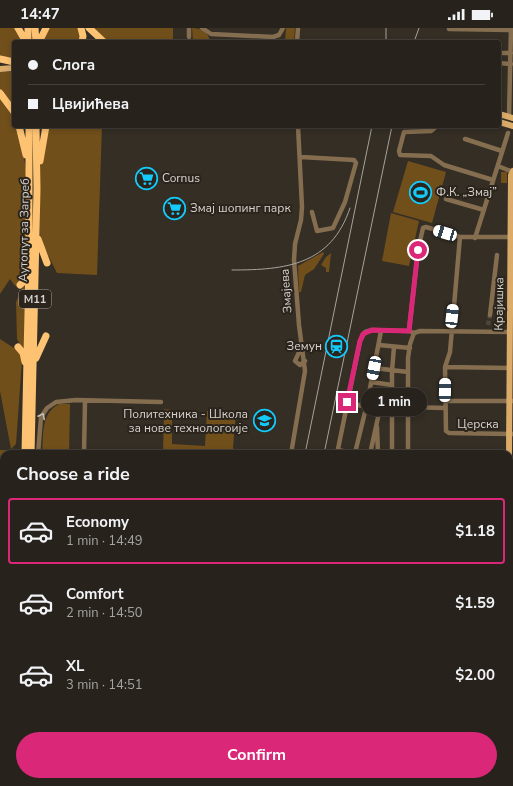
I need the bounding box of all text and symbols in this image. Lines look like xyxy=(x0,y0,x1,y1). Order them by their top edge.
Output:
text: 14:47 xyxy=(20,4,60,24)
text: Слога xyxy=(52,55,95,75)
text: Цвијићева xyxy=(52,94,129,114)
supermarket icon: Cornus xyxy=(134,165,160,191)
place label: Cornus xyxy=(162,170,200,186)
street label: Аутопут за Загреб xyxy=(15,178,33,282)
sports icon: Ф.К. „Змај” xyxy=(407,179,433,205)
place label: Ф.К. „Змај” xyxy=(436,184,497,200)
supermarket icon: Змај шопинг парк xyxy=(162,195,188,221)
place label: Змај шопинг парк xyxy=(190,200,291,216)
car xyxy=(432,224,458,242)
route start xyxy=(409,241,427,259)
street label: Змајева xyxy=(276,268,296,314)
street label: Крајишка xyxy=(491,277,507,331)
road number: M11 xyxy=(19,290,51,308)
car xyxy=(445,303,459,329)
station icon: Земун xyxy=(324,333,350,359)
place label: Земун xyxy=(287,338,322,354)
car xyxy=(366,355,382,381)
car xyxy=(439,378,451,402)
callout: 1 min xyxy=(361,388,427,416)
route end xyxy=(338,393,356,411)
text: 1 min xyxy=(377,393,411,411)
place label: Политехника - Школа за нове технологоије xyxy=(123,406,248,436)
school or university icon: Политехника - Школа за нове технологоије xyxy=(251,408,277,434)
one-way arrow xyxy=(38,413,45,420)
street label: Церска xyxy=(457,416,499,432)
text: Choose a ride xyxy=(16,462,130,486)
text: Economy xyxy=(66,512,129,532)
icon: car xyxy=(18,513,54,549)
text: $1.18 xyxy=(455,521,495,541)
text: 1 min · 14:49 xyxy=(66,532,142,550)
text: Comfort xyxy=(66,584,123,604)
icon: car xyxy=(18,585,54,621)
text: $1.59 xyxy=(455,593,495,613)
text: 2 min · 14:50 xyxy=(66,604,142,622)
text: XL xyxy=(66,656,85,676)
icon: car xyxy=(18,657,54,693)
text: $2.00 xyxy=(455,665,495,685)
text: 3 min · 14:51 xyxy=(66,676,142,694)
button: Confirm xyxy=(16,732,497,778)

